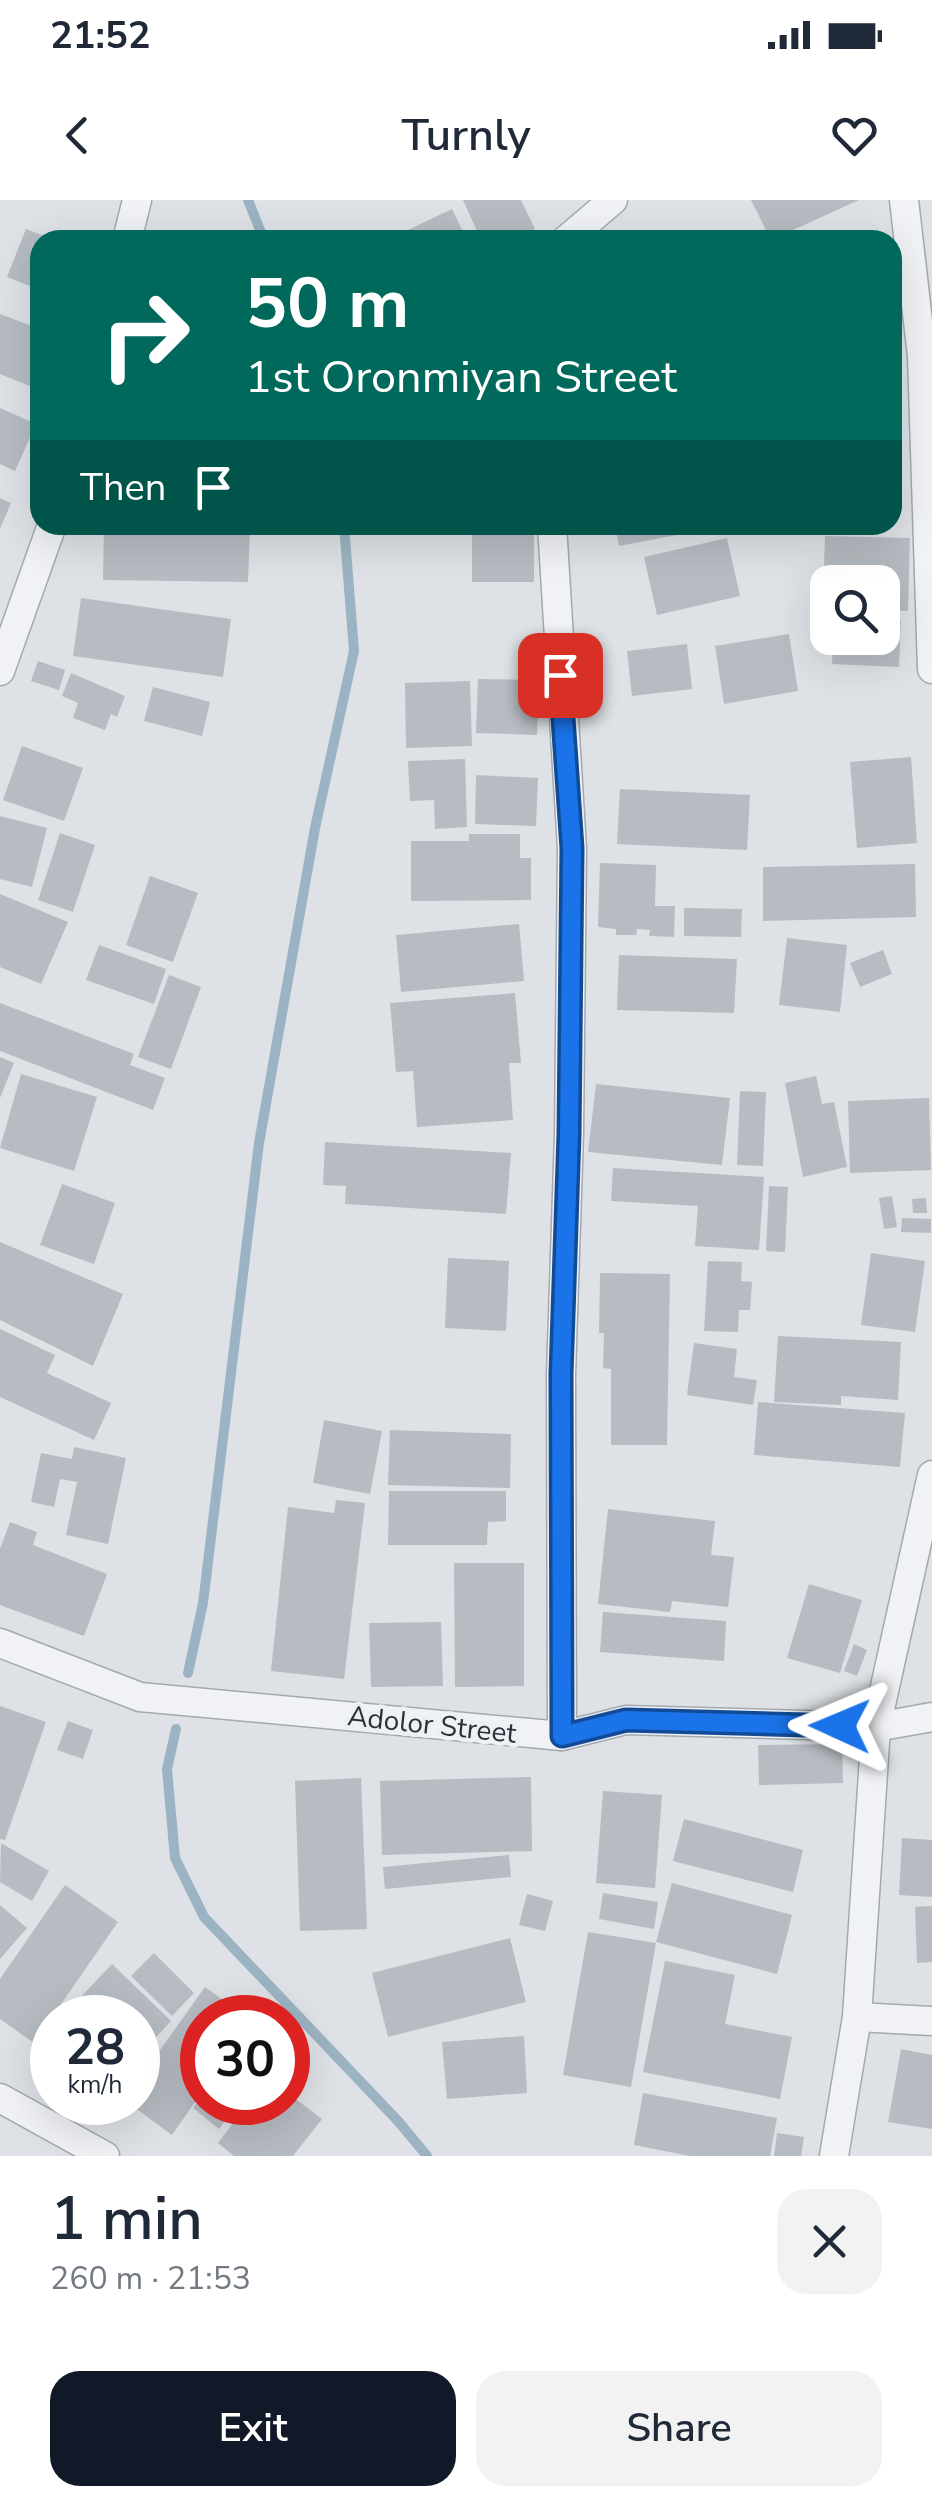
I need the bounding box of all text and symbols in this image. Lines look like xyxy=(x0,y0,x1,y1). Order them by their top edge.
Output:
text: 21:52 xyxy=(50,10,151,61)
text: Turnly xyxy=(401,105,531,166)
icon: back xyxy=(50,108,105,163)
icon: heart xyxy=(827,108,882,163)
text: 50 m xyxy=(245,256,409,352)
icon: right xyxy=(80,270,210,400)
text: 1st Oronmiyan Street xyxy=(245,347,677,408)
icon: arrive xyxy=(186,460,241,515)
text: Then xyxy=(80,462,166,513)
map controls xyxy=(810,565,900,655)
button: search xyxy=(810,565,900,655)
pin xyxy=(518,633,603,718)
icon: arrive xyxy=(533,648,588,703)
position arrow xyxy=(788,1674,892,1778)
street label: Adolor Street xyxy=(346,1697,518,1753)
speed limit sign: 30 xyxy=(180,1995,310,2125)
text: 28 xyxy=(65,2013,125,2082)
text: km/h xyxy=(67,2068,123,2102)
text: 1 min xyxy=(50,2178,203,2260)
button: close xyxy=(777,2189,882,2294)
text: 260 m · 21:53 xyxy=(50,2257,251,2300)
button: Exit xyxy=(50,2371,456,2486)
button: Share xyxy=(476,2371,882,2486)

